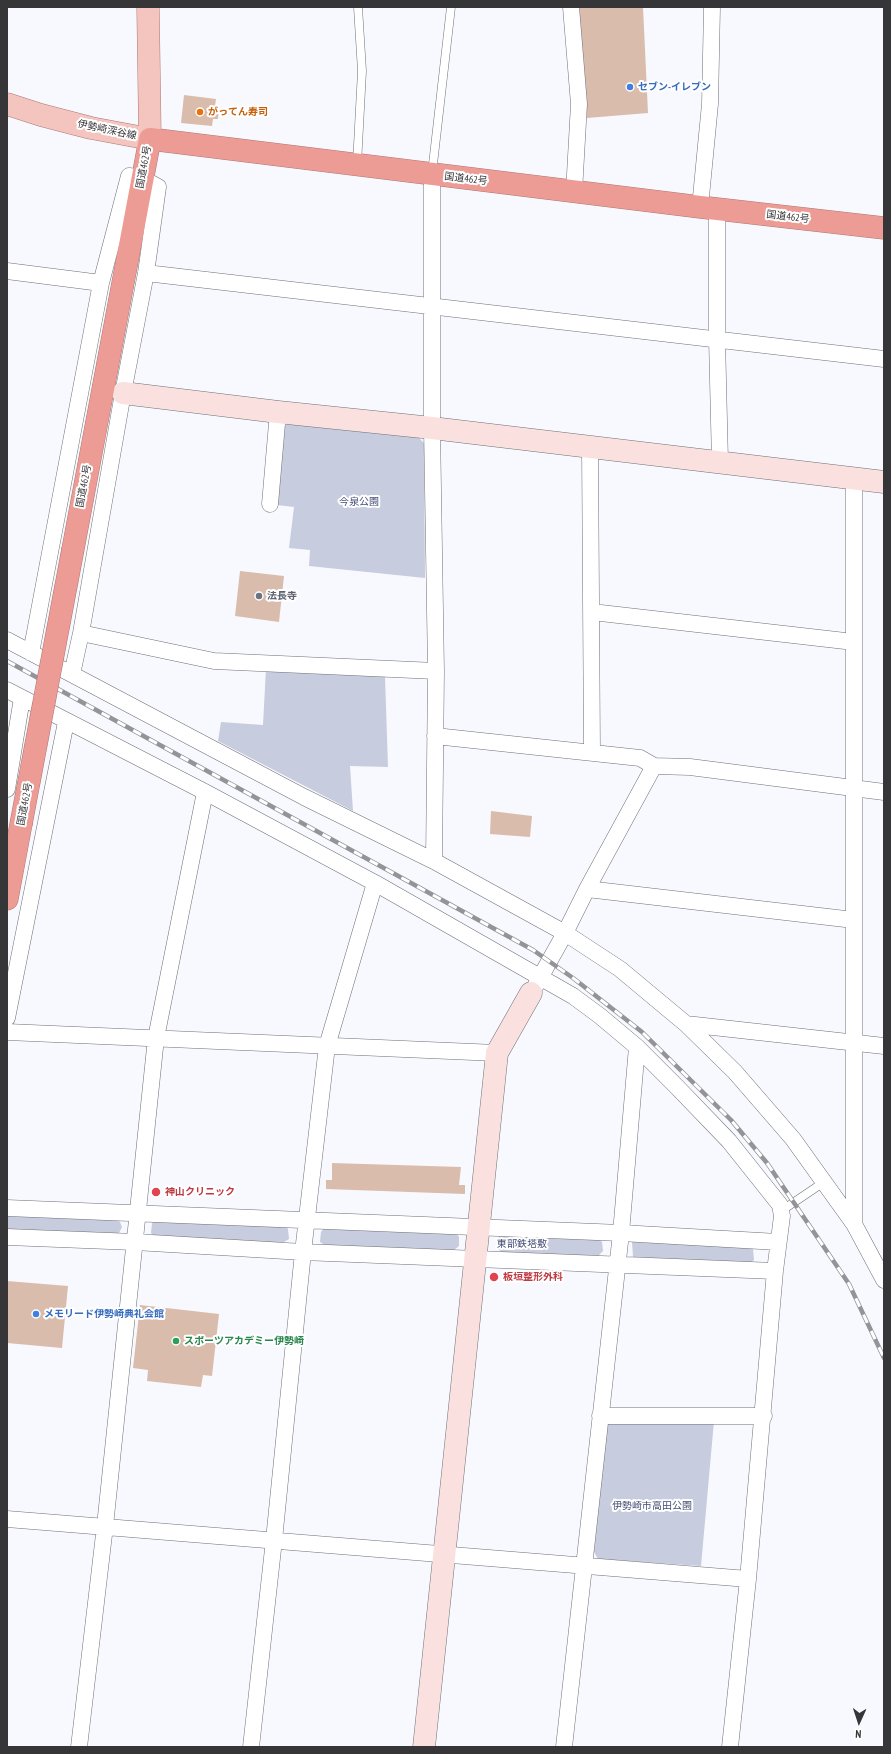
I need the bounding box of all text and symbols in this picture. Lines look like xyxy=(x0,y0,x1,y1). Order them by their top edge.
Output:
place label: セブン-イレブン xyxy=(638,81,711,93)
marker: セブン-イレブン xyxy=(625,82,635,92)
place label: がってん寿司 xyxy=(208,106,268,118)
marker: がってん寿司 xyxy=(195,107,205,117)
street label: 伊勢崎深谷線 xyxy=(76,118,138,142)
street label: 国道462号 xyxy=(134,145,154,189)
street label: 国道462号 xyxy=(444,170,488,188)
street label: 国道462号 xyxy=(766,208,810,226)
street label: 国道462号 xyxy=(74,464,94,508)
park label: 今泉公園 xyxy=(339,496,379,508)
place label: 法長寺 xyxy=(267,590,297,602)
marker: 法長寺 xyxy=(254,591,264,601)
street label: 国道462号 xyxy=(15,782,35,826)
marker: 神山クリニック xyxy=(150,1186,162,1198)
place label: 神山クリニック xyxy=(165,1186,235,1198)
park label: 東部鉄塔敷 xyxy=(497,1238,547,1250)
marker: 板垣整形外科 xyxy=(488,1271,500,1283)
place label: 板垣整形外科 xyxy=(503,1271,563,1283)
place label: メモリード伊勢崎典礼会館 xyxy=(44,1308,164,1320)
marker: メモリード伊勢崎典礼会館 xyxy=(31,1309,41,1319)
place label: スポーツアカデミー伊勢崎 xyxy=(184,1335,304,1347)
marker: スポーツアカデミー伊勢崎 xyxy=(171,1336,181,1346)
park label: 伊勢崎市高田公園 xyxy=(612,1500,692,1512)
north arrow xyxy=(839,1702,879,1742)
text: N xyxy=(855,1727,862,1741)

